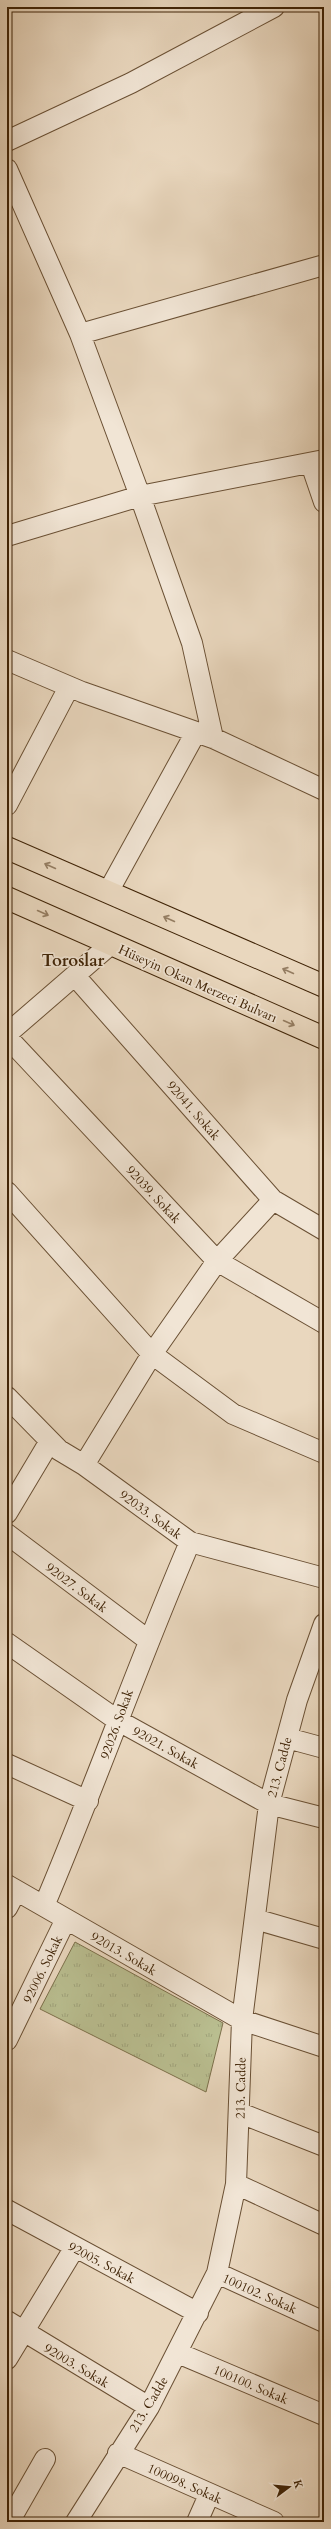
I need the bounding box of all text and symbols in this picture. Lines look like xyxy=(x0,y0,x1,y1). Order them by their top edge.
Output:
one-way arrow xyxy=(44,862,56,870)
one-way arrow xyxy=(36,910,48,918)
one-way arrow xyxy=(164,914,176,922)
street label: Hüseyin Okan Merzeci Bulvarı xyxy=(115,941,280,1027)
district label: Toroslar xyxy=(42,949,105,972)
one-way arrow xyxy=(283,967,295,974)
one-way arrow xyxy=(283,1020,295,1027)
street label: 92041. Sokak xyxy=(162,1077,224,1144)
street label: 92039. Sokak xyxy=(122,1162,185,1228)
street label: 92033. Sokak xyxy=(116,1486,185,1544)
street label: 92027. Sokak xyxy=(42,1559,111,1617)
street label: 92026. Sokak xyxy=(96,1687,138,1762)
street label: 92021. Sokak xyxy=(129,1722,202,1773)
street label: 213. Cadde xyxy=(263,1735,297,1800)
street label: 92013. Sokak xyxy=(87,1928,160,1980)
street label: 92006. Sokak xyxy=(19,1933,67,2006)
street label: 213. Cadde xyxy=(231,2057,251,2119)
street label: 92005. Sokak xyxy=(65,2238,138,2288)
street label: 100102. Sokak xyxy=(219,2269,300,2318)
street label: 92003. Sokak xyxy=(40,2339,113,2392)
street label: 100100. Sokak xyxy=(210,2361,291,2409)
street label: 213. Cadde xyxy=(125,2373,173,2436)
street label: 100098. Sokak xyxy=(144,2459,225,2508)
north arrow xyxy=(269,2467,309,2507)
text: K xyxy=(290,2478,307,2491)

